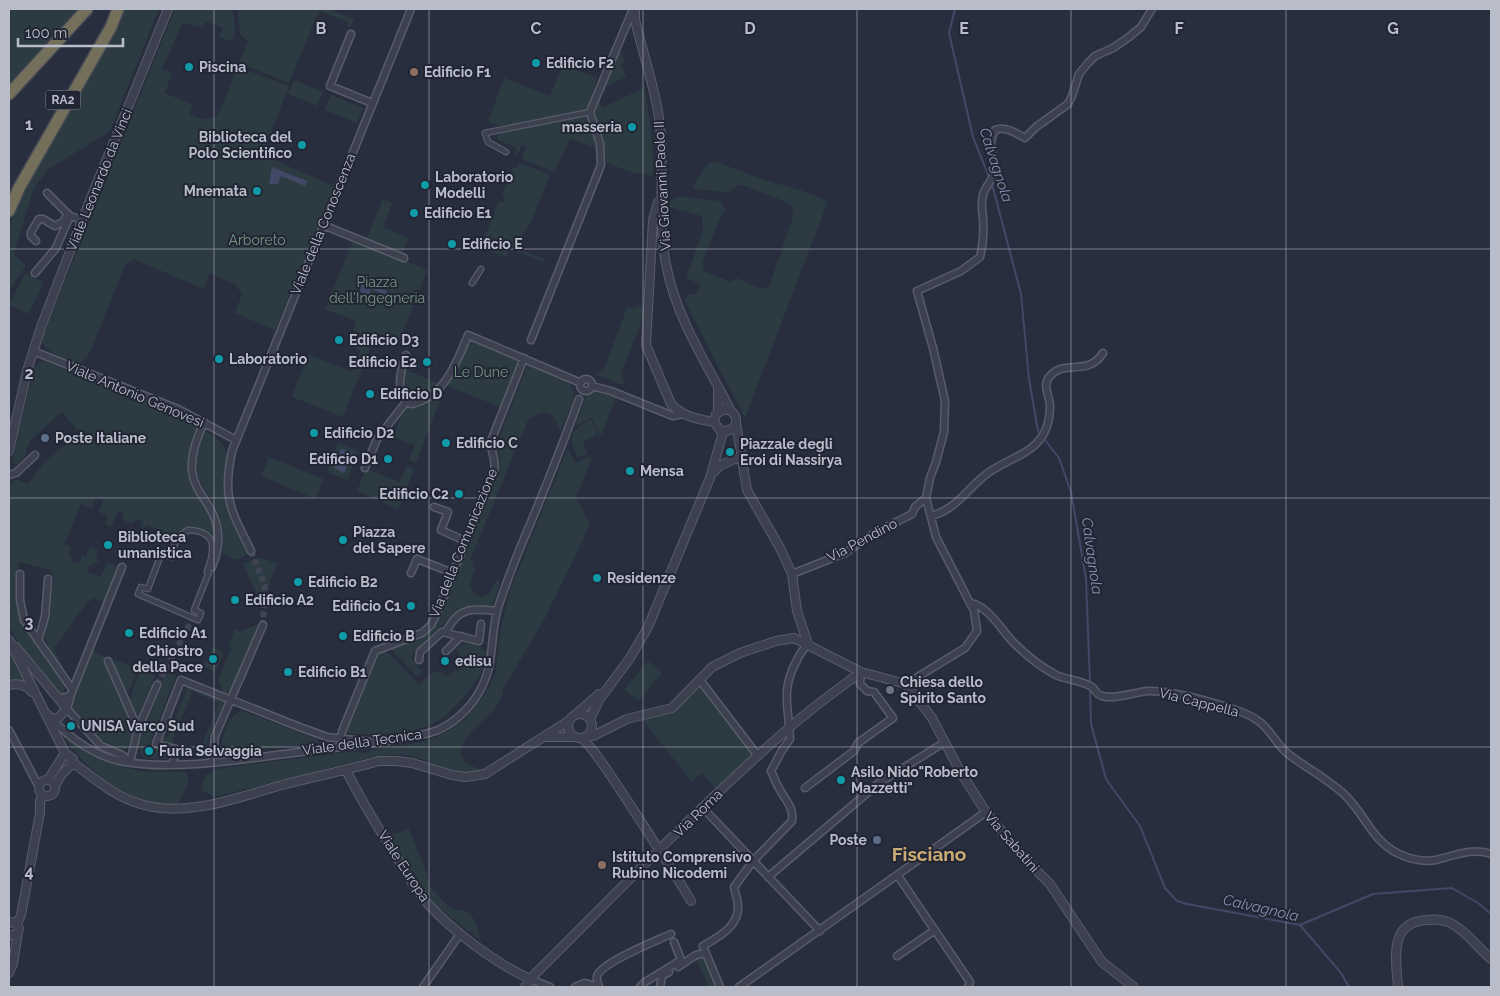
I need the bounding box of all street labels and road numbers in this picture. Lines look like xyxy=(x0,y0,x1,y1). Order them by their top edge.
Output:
road number: RA2 xyxy=(46,90,80,110)
street label: Viale Leonardo da Vinci xyxy=(63,106,135,254)
street label: Via Giovanni Paolo II xyxy=(651,121,673,251)
street label: Viale della Conoscenza xyxy=(287,151,359,297)
street label: Viale Antonio Genovesi xyxy=(63,358,207,430)
street label: Via della Comunicazione xyxy=(426,466,500,620)
street label: Via Pendino xyxy=(824,515,900,565)
street label: Via Cappella xyxy=(1157,684,1241,720)
street label: Viale della Tecnica xyxy=(301,726,423,758)
street label: Via Roma xyxy=(670,786,726,840)
street label: Via Sabatini xyxy=(981,808,1043,876)
street label: Viale Europa xyxy=(375,827,433,905)

